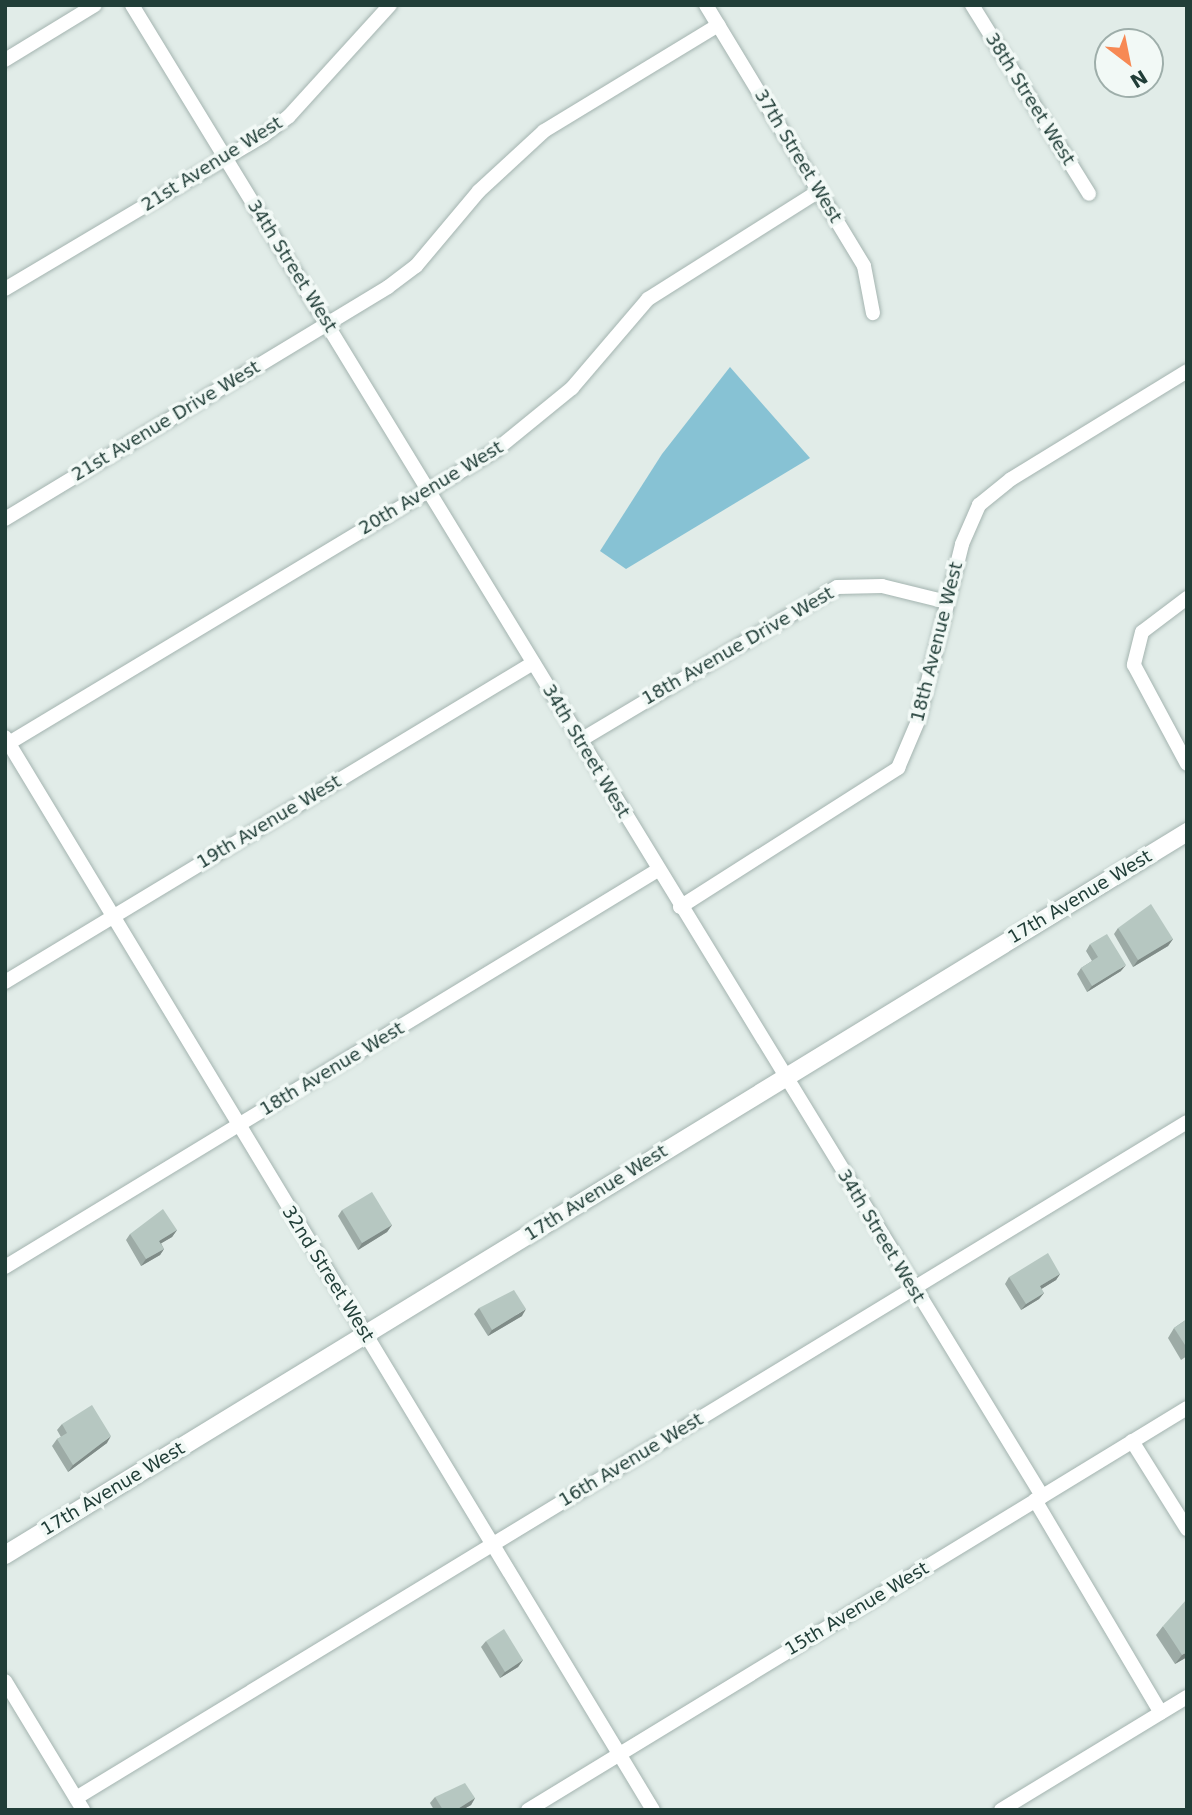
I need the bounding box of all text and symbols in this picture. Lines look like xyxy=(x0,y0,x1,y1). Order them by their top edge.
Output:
north arrow xyxy=(1094,28,1164,98)
street label: 38th Street West xyxy=(981,29,1079,169)
text: N xyxy=(1126,66,1152,93)
street label: 37th Street West xyxy=(750,85,846,227)
street label: 21st Avenue West xyxy=(138,112,286,216)
street label: 34th Street West xyxy=(243,196,341,336)
street label: 21st Avenue Drive West xyxy=(68,356,264,486)
street label: 20th Avenue West xyxy=(355,437,507,539)
street label: 18th Avenue West xyxy=(907,560,967,724)
street label: 18th Avenue Drive West xyxy=(638,582,838,710)
street label: 34th Street West xyxy=(538,680,634,822)
street label: 19th Avenue West xyxy=(193,771,345,873)
street label: 17th Avenue West xyxy=(1004,846,1156,948)
street label: 18th Avenue West xyxy=(256,1018,408,1120)
street label: 17th Avenue West xyxy=(521,1140,671,1246)
street label: 34th Street West xyxy=(833,1165,929,1307)
street label: 32nd Street West xyxy=(277,1202,379,1346)
street label: 16th Avenue West xyxy=(555,1409,707,1511)
street label: 17th Avenue West xyxy=(37,1438,189,1540)
street label: 15th Avenue West xyxy=(781,1558,933,1660)

